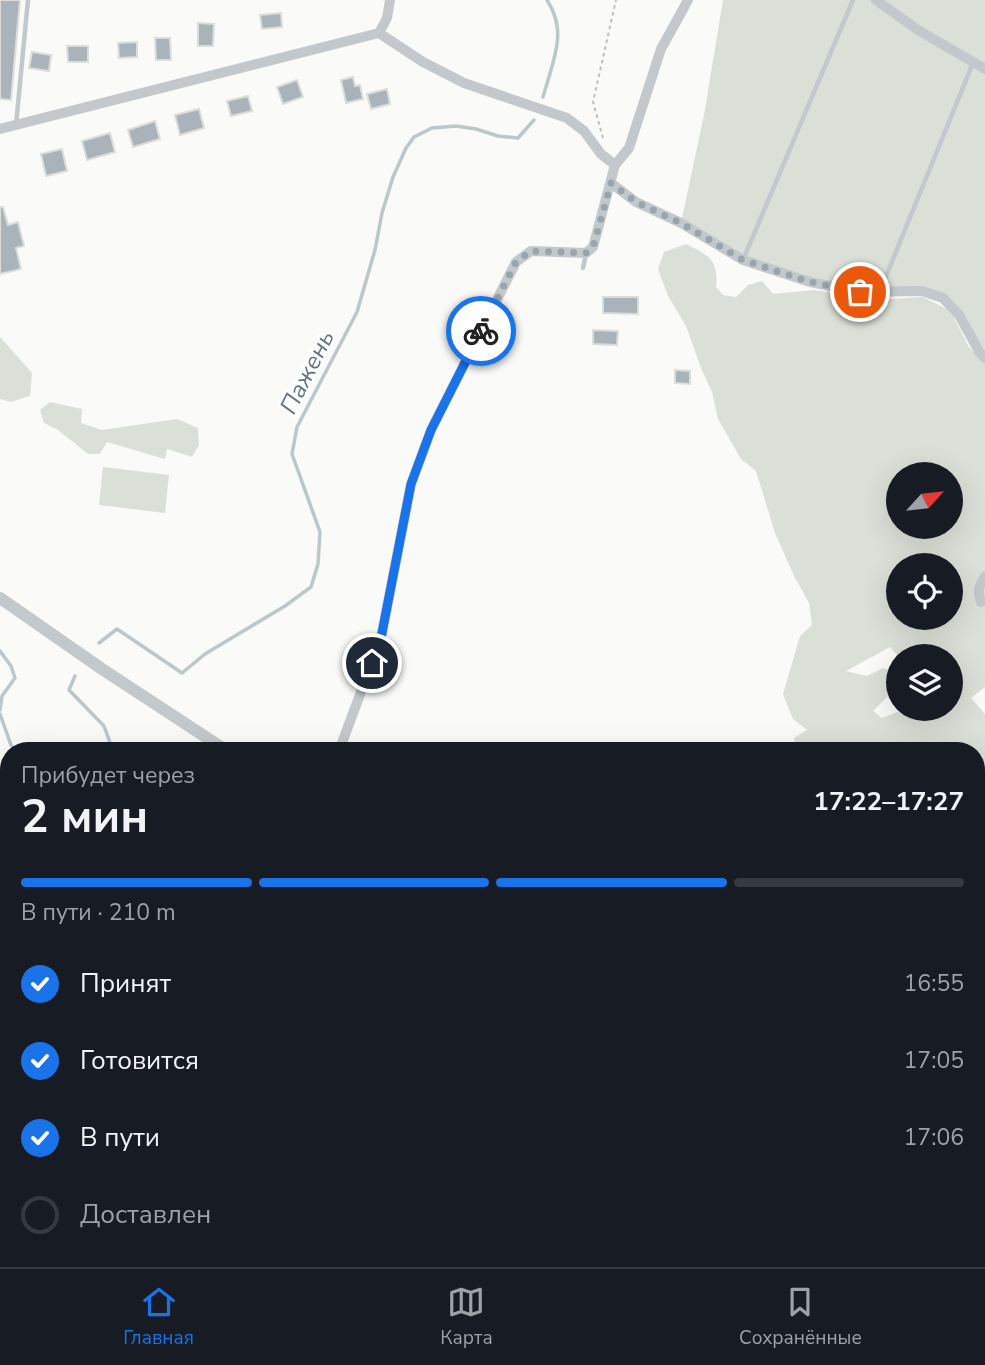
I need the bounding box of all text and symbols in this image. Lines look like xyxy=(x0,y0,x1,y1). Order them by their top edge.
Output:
pin xyxy=(830,262,890,322)
icon: bag xyxy=(841,273,879,311)
courier xyxy=(446,296,516,366)
icon: bike xyxy=(462,312,500,350)
water label: Пажень xyxy=(272,325,342,419)
north arrow xyxy=(886,462,962,539)
map controls xyxy=(886,462,963,721)
button: locate xyxy=(886,553,963,630)
pin xyxy=(342,633,402,693)
icon: home xyxy=(353,644,391,682)
button: layers xyxy=(886,644,963,721)
text: Прибудет через xyxy=(21,760,195,791)
text: 17:22–17:27 xyxy=(813,784,964,819)
text: 2 мин xyxy=(21,785,148,848)
text: В пути · 210 m xyxy=(21,897,176,928)
icon: check xyxy=(21,965,59,1003)
text: Принят xyxy=(80,966,171,1001)
text: 16:55 xyxy=(904,968,964,999)
icon: check xyxy=(21,1042,59,1080)
text: Готовится xyxy=(80,1043,199,1078)
text: 17:05 xyxy=(904,1045,964,1076)
icon: check xyxy=(21,1119,59,1157)
text: В пути xyxy=(80,1120,160,1155)
text: 17:06 xyxy=(904,1122,964,1153)
text: Доставлен xyxy=(80,1197,211,1232)
tab: Главная xyxy=(123,1283,194,1351)
tab: Карта xyxy=(440,1283,493,1351)
tab: Сохранённые xyxy=(739,1283,862,1351)

